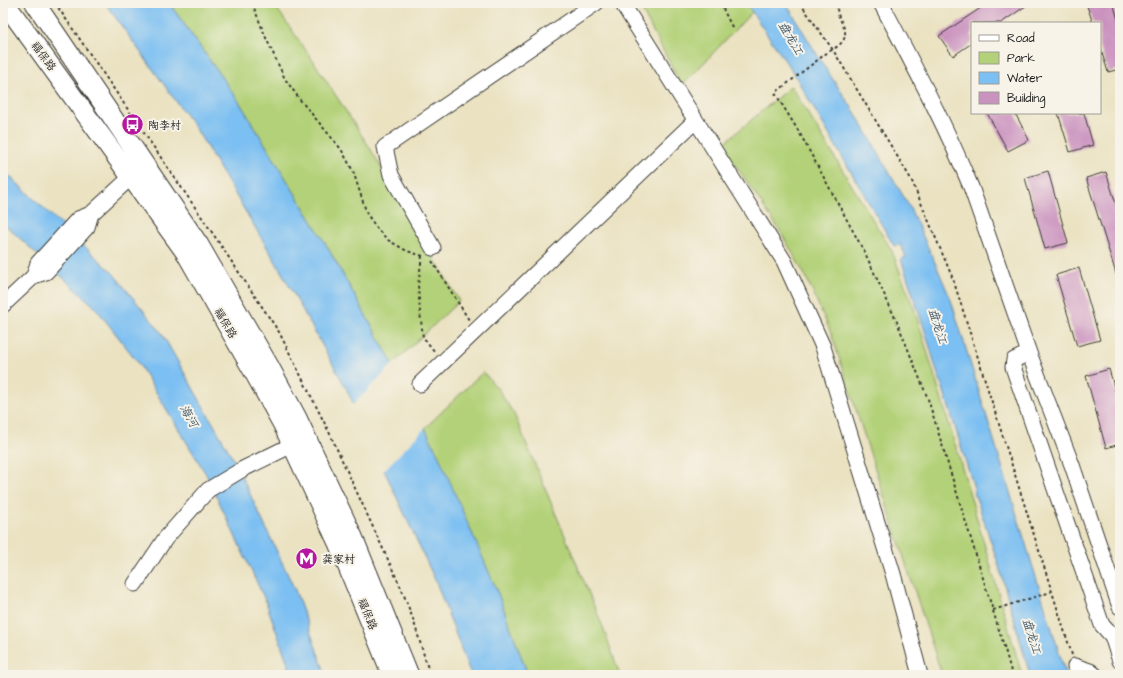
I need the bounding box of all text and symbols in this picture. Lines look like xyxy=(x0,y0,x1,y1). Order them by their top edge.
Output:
water label: 盘龙江 xyxy=(774,18,807,59)
legend xyxy=(971,22,1101,114)
text: Road xyxy=(1007,30,1035,47)
street label: 福保路 xyxy=(28,39,59,74)
text: Park xyxy=(1007,50,1035,67)
text: Water xyxy=(1007,70,1043,87)
text: Building xyxy=(1007,90,1045,108)
bus stop icon: 陶李村 xyxy=(120,112,146,138)
place label: 陶李村 xyxy=(148,118,181,133)
street label: 福保路 xyxy=(211,305,240,341)
water label: 盘龙江 xyxy=(924,306,951,347)
water label: 海河 xyxy=(175,402,203,433)
metro station icon: 龚家村 xyxy=(294,546,320,572)
place label: 龚家村 xyxy=(322,552,355,567)
street label: 福保路 xyxy=(354,596,381,632)
water label: 盘龙江 xyxy=(1018,616,1045,657)

